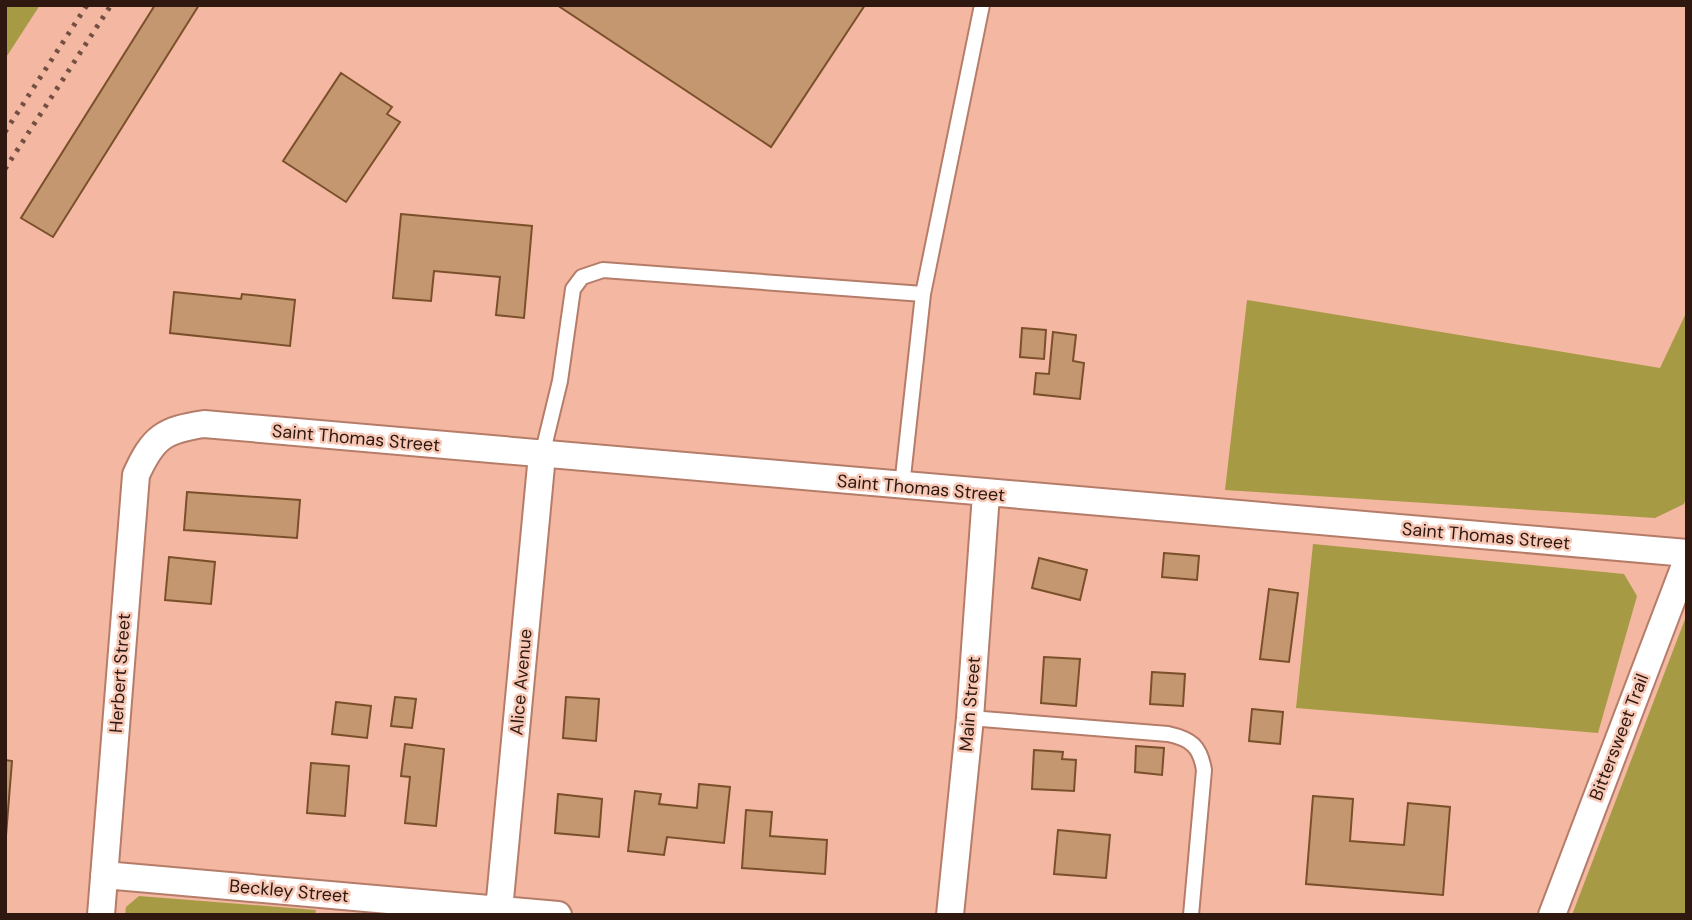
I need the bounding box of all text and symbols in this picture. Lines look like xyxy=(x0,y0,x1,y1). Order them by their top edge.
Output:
street label: Saint Thomas Street xyxy=(271,419,441,457)
street label: Saint Thomas Street xyxy=(836,469,1006,507)
street label: Saint Thomas Street xyxy=(1401,517,1571,555)
street label: Herbert Street xyxy=(104,612,136,734)
street label: Alice Avenue xyxy=(504,628,538,736)
street label: Main Street xyxy=(954,655,986,753)
street label: Bittersweet Trail xyxy=(1584,670,1654,804)
street label: Beckley Street xyxy=(228,874,350,908)

